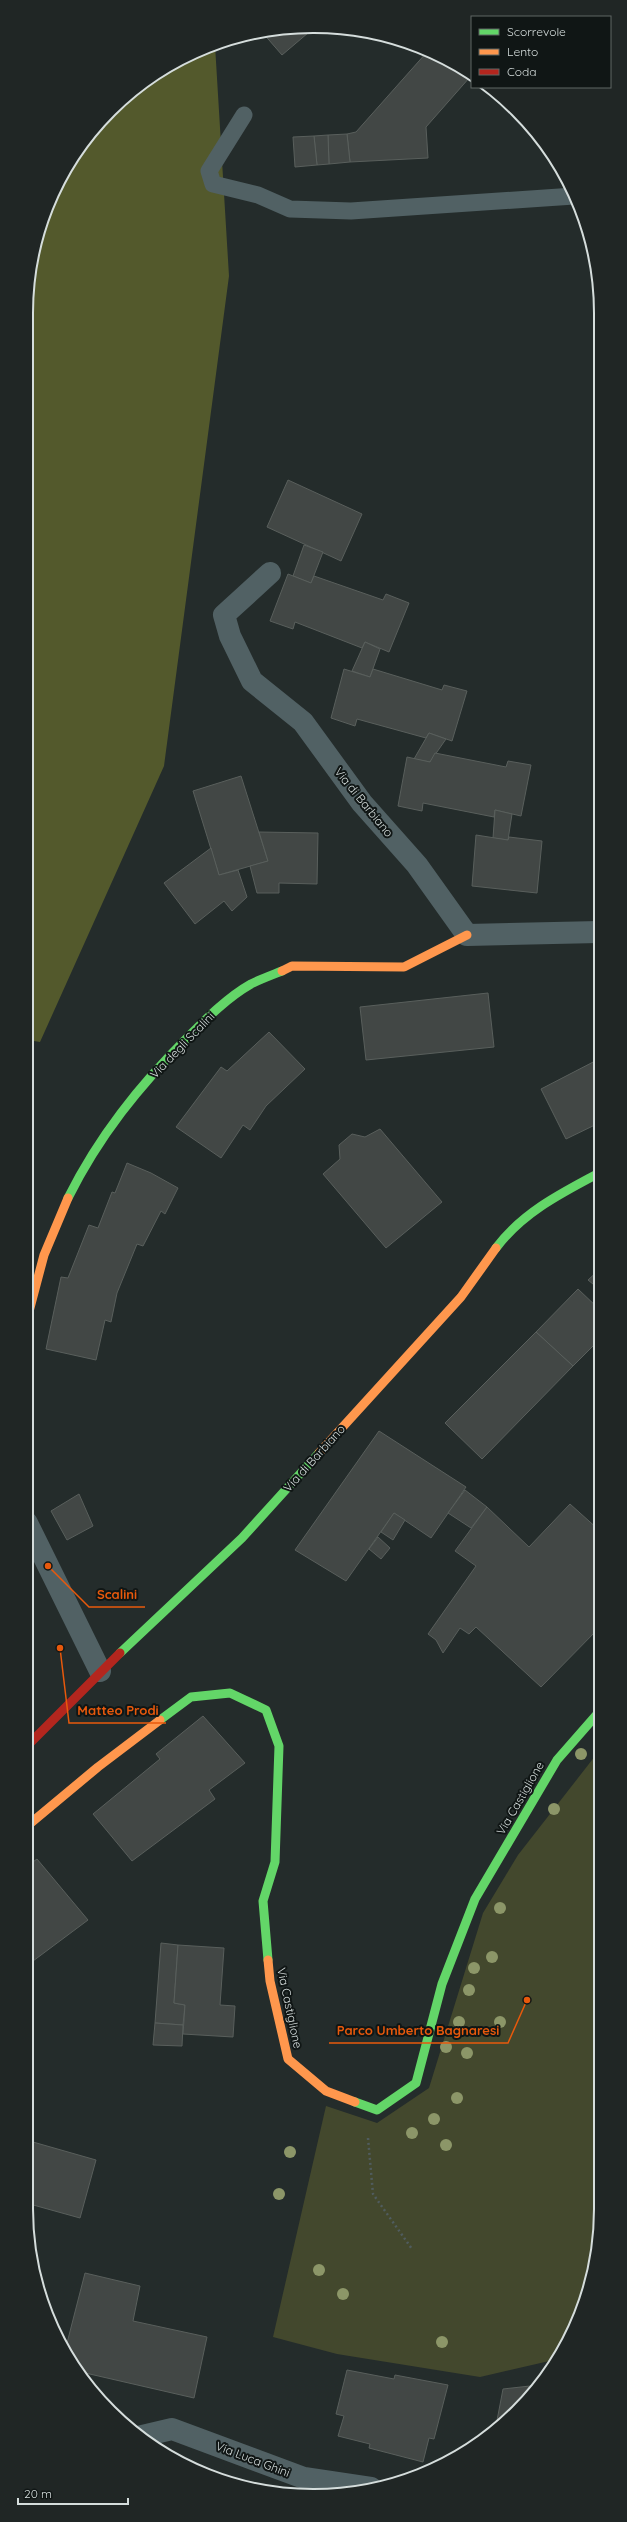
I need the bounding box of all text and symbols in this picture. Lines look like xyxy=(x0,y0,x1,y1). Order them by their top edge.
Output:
legend xyxy=(471,16,611,88)
text: Scorrevole xyxy=(507,24,566,39)
text: Lento xyxy=(507,44,538,59)
text: Coda xyxy=(507,64,537,79)
street label: Via di Barbiano xyxy=(331,764,397,840)
street label: Via degli Scalini xyxy=(147,1009,217,1081)
street label: Via di Barbiano xyxy=(280,1421,348,1495)
callout: Scalini xyxy=(89,1582,145,1607)
text: Scalini xyxy=(97,1586,137,1602)
callout: Matteo Prodi xyxy=(69,1698,166,1723)
text: Matteo Prodi xyxy=(77,1702,159,1718)
street label: Via Castiglione xyxy=(493,1758,547,1837)
street label: Via Castiglione xyxy=(274,1966,306,2050)
callout: Parco Umberto Bagnaresi xyxy=(329,2018,508,2043)
text: Parco Umberto Bagnaresi xyxy=(337,2022,499,2038)
street label: Via Luca Ghini xyxy=(214,2438,292,2480)
scale bar xyxy=(18,2480,128,2506)
text: 20 m xyxy=(24,2486,52,2501)

